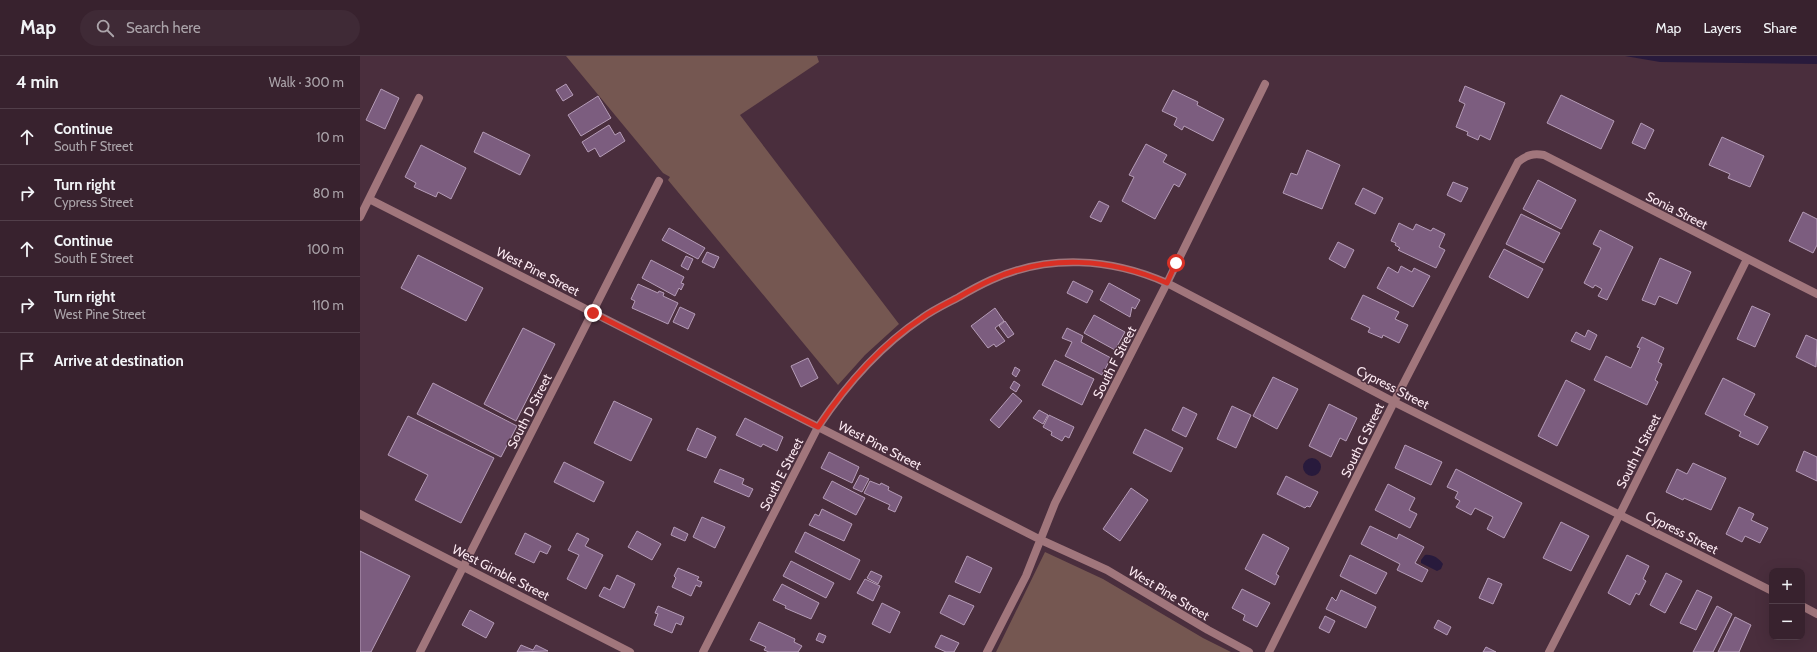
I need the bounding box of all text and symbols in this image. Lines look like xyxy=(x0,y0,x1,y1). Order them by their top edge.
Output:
search box xyxy=(80,10,360,46)
text: Map xyxy=(20,16,56,39)
icon: search xyxy=(94,17,116,39)
text: Search here xyxy=(126,19,201,37)
text: Map xyxy=(1656,19,1681,37)
text: Layers xyxy=(1703,19,1741,37)
text: Share xyxy=(1763,19,1797,37)
text: 4 min xyxy=(16,72,59,92)
text: Walk · 300 m xyxy=(269,74,344,90)
text: Continue xyxy=(54,120,113,138)
icon: ahead xyxy=(16,126,38,148)
text: 10 m xyxy=(316,129,344,145)
text: South F Street xyxy=(54,138,133,154)
text: Turn right xyxy=(54,176,115,194)
icon: right xyxy=(16,182,38,204)
text: 80 m xyxy=(313,185,344,201)
street label: Sonia Street xyxy=(1643,188,1711,233)
text: Cypress Street xyxy=(54,194,133,210)
text: Continue xyxy=(54,232,113,250)
icon: ahead xyxy=(16,238,38,260)
text: 100 m xyxy=(307,241,344,257)
street label: West Pine Street xyxy=(494,243,583,299)
text: South E Street xyxy=(54,250,133,266)
route start xyxy=(1167,254,1185,272)
text: Turn right xyxy=(54,288,115,306)
icon: right xyxy=(16,294,38,316)
text: 110 m xyxy=(312,297,344,313)
route end xyxy=(584,304,602,322)
text: West Pine Street xyxy=(54,306,146,322)
street label: South F Street xyxy=(1089,323,1139,401)
icon: arrive xyxy=(16,350,38,372)
text: Arrive at destination xyxy=(54,352,184,370)
street label: Cypress Street xyxy=(1354,362,1433,412)
street label: South D Street xyxy=(503,370,555,451)
street label: South G Street xyxy=(1337,400,1387,480)
street label: South H Street xyxy=(1612,411,1664,491)
street label: West Pine Street xyxy=(836,417,925,473)
street label: South E Street xyxy=(756,434,806,513)
street label: Cypress Street xyxy=(1643,507,1722,557)
street label: West Gimble Street xyxy=(450,541,553,604)
street label: West Pine Street xyxy=(1126,563,1213,624)
map controls xyxy=(1769,568,1805,640)
button: + xyxy=(1769,568,1805,604)
button: − xyxy=(1769,604,1805,640)

